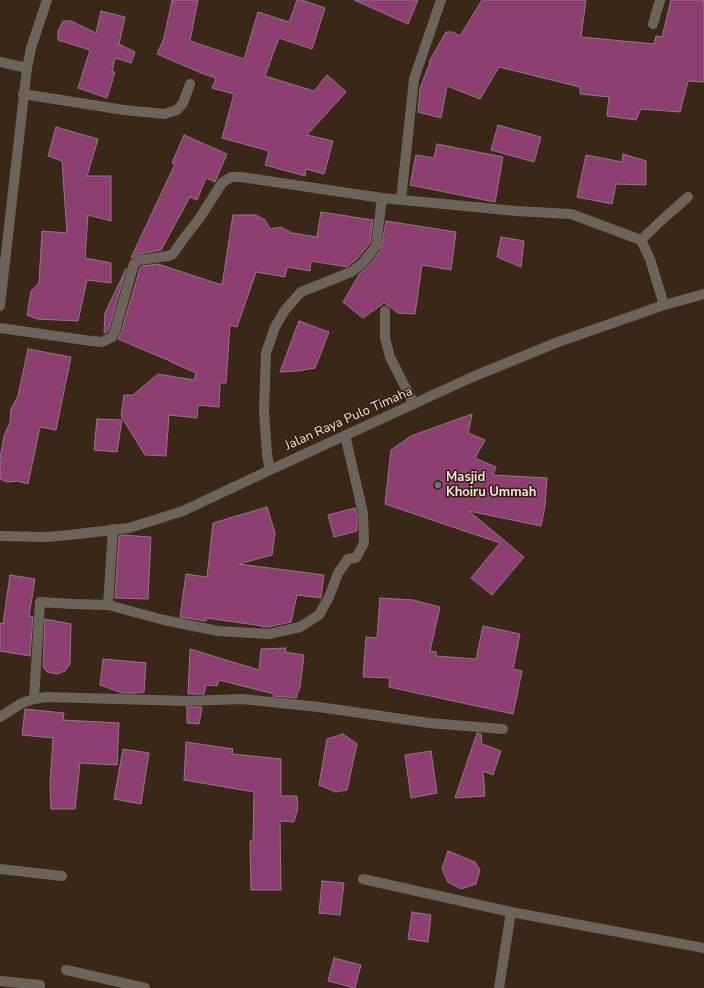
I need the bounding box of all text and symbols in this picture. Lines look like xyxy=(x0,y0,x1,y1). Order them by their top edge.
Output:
street label: Jalan Raya Pulo Timaha xyxy=(283,384,415,454)
place label: Masjid Khoiru Ummah xyxy=(446,470,536,501)
marker: Masjid Khoiru Ummah xyxy=(433,480,443,490)

